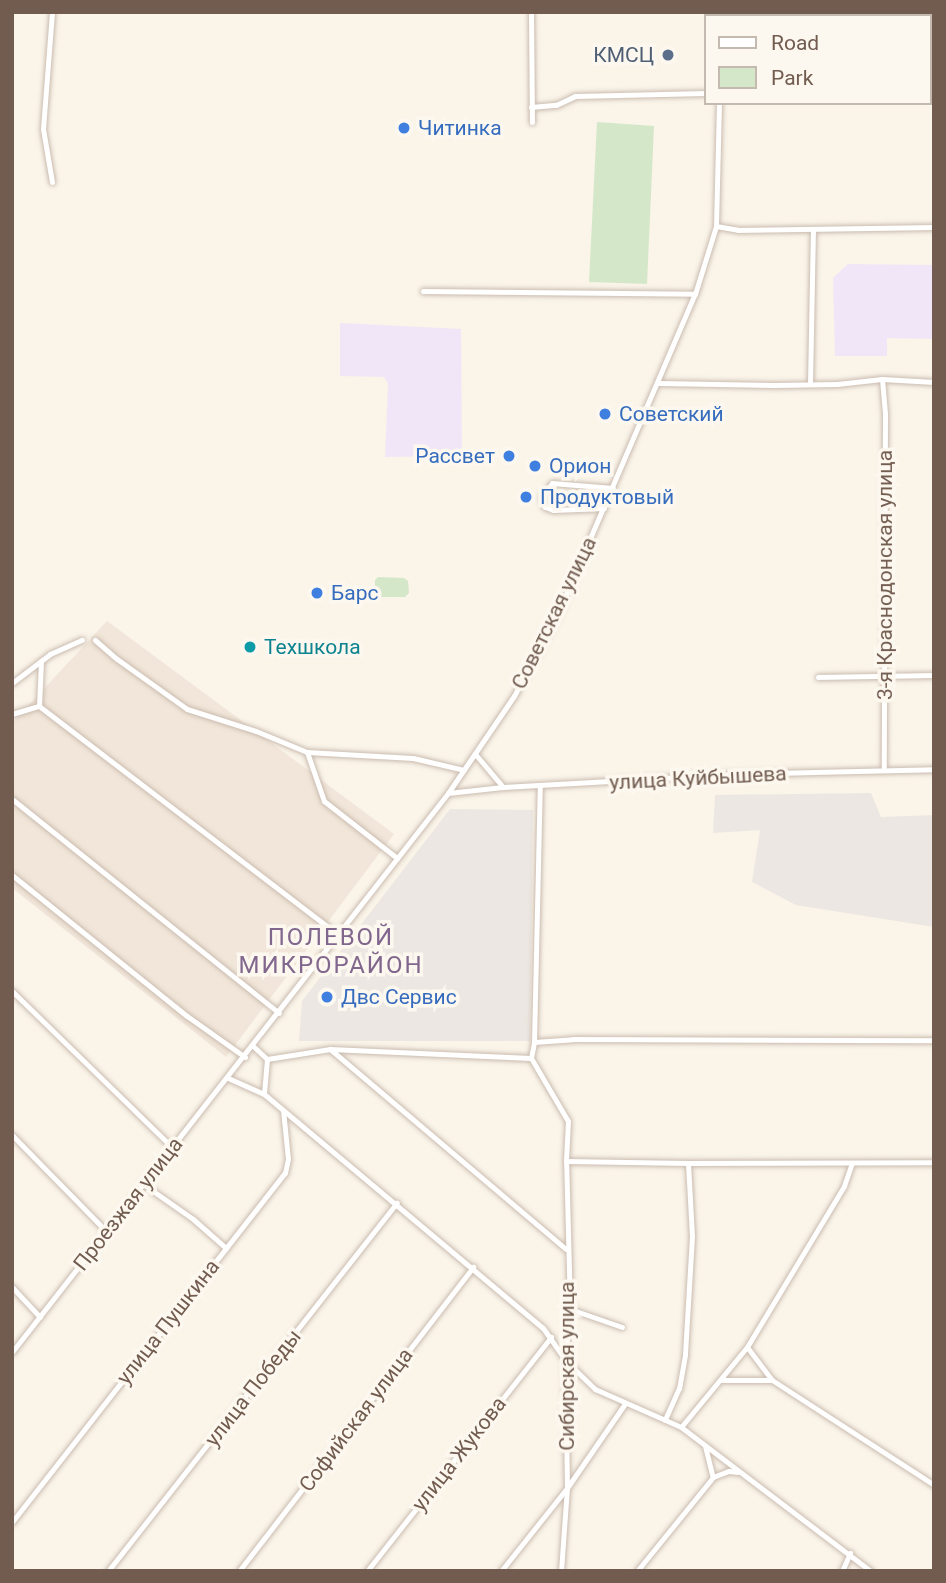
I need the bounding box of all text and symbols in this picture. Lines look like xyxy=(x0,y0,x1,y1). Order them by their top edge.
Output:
legend xyxy=(704,14,932,105)
text: Road xyxy=(771,31,819,55)
place label: КМСЦ xyxy=(593,42,654,68)
marker: КМСЦ xyxy=(660,47,676,63)
text: Park xyxy=(771,66,813,90)
place label: Читинка xyxy=(418,115,502,141)
marker: Читинка xyxy=(396,120,412,136)
place label: Советский xyxy=(619,401,724,427)
marker: Советский xyxy=(597,406,613,422)
place label: Рассвет xyxy=(415,443,495,469)
marker: Рассвет xyxy=(501,448,517,464)
street label: 3-я Краснодонская улица xyxy=(872,450,898,700)
place label: Орион xyxy=(549,453,611,479)
marker: Орион xyxy=(527,458,543,474)
place label: Продуктовый xyxy=(540,484,674,510)
marker: Продуктовый xyxy=(518,489,534,505)
street label: Советская улица xyxy=(506,533,602,693)
place label: Барс xyxy=(331,580,378,606)
marker: Барс xyxy=(309,585,325,601)
place label: Техшкола xyxy=(264,634,361,660)
marker: Техшкола xyxy=(242,639,258,655)
street label: улица Куйбышева xyxy=(609,761,787,795)
district label: ПОЛЕВОЙ МИКРОРАЙОН xyxy=(240,924,422,980)
place label: Двс Сервис xyxy=(341,984,457,1010)
marker: Двс Сервис xyxy=(319,989,335,1005)
street label: Проезжая улица xyxy=(68,1132,188,1276)
street label: улица Пушкина xyxy=(111,1254,225,1390)
street label: Сибирская улица xyxy=(554,1281,580,1451)
street label: улица Победы xyxy=(199,1324,307,1452)
street label: Софийская улица xyxy=(294,1343,418,1497)
street label: улица Жукова xyxy=(407,1392,511,1516)

